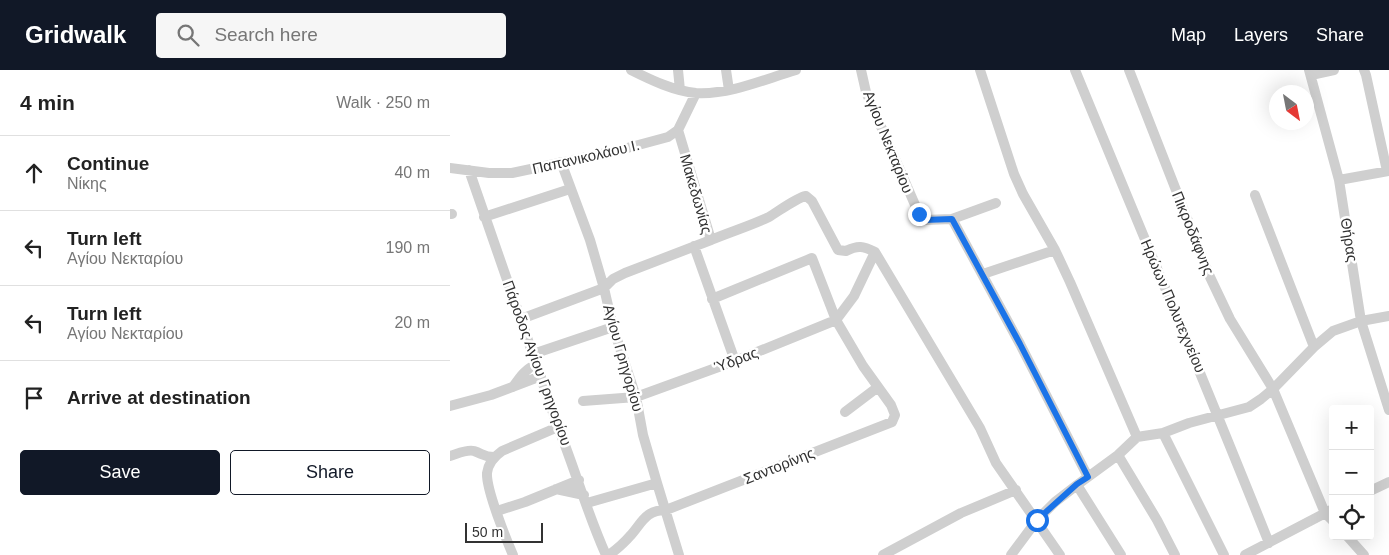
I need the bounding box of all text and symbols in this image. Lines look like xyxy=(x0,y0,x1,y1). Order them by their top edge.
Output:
search box xyxy=(156,13,506,58)
text: Gridwalk xyxy=(25,21,126,48)
icon: search xyxy=(174,21,202,49)
text: Search here xyxy=(214,24,318,45)
text: Map xyxy=(1171,25,1206,45)
text: Layers xyxy=(1234,25,1288,45)
text: Share xyxy=(1316,25,1364,45)
north arrow xyxy=(1269,85,1314,130)
street label: Αγίου Νεκταρίου xyxy=(860,88,917,196)
text: 4 min xyxy=(20,91,75,114)
text: Walk · 250 m xyxy=(336,94,430,111)
street label: Παπανικολάου Ι. xyxy=(531,136,641,177)
street label: Μακεδωνίας xyxy=(677,152,716,236)
text: Continue xyxy=(67,153,149,174)
icon: ahead xyxy=(20,159,48,187)
text: 40 m xyxy=(394,164,430,181)
text: Νίκης xyxy=(67,175,107,192)
street label: Πικροδάφνης xyxy=(1169,189,1218,277)
route end xyxy=(908,203,931,226)
street label: Θήρας xyxy=(1338,217,1361,263)
text: Turn left xyxy=(67,228,142,249)
icon: left xyxy=(20,234,48,262)
street label: Ηρώων Πολυτεχνείου xyxy=(1138,237,1209,375)
text: 190 m xyxy=(386,239,430,256)
text: Αγίου Νεκταρίου xyxy=(67,250,183,267)
street label: Πάροδος Αγίου Γρηγορίου xyxy=(500,278,575,448)
street label: Αγίου Γρηγορίου xyxy=(600,302,647,413)
text: Turn left xyxy=(67,303,142,324)
icon: left xyxy=(20,309,48,337)
text: 20 m xyxy=(394,314,430,331)
text: Αγίου Νεκταρίου xyxy=(67,325,183,342)
street label: Ύδρας xyxy=(711,343,760,376)
icon: arrive xyxy=(20,384,48,412)
text: Arrive at destination xyxy=(67,387,251,408)
map controls xyxy=(1329,405,1374,540)
button: + xyxy=(1329,405,1374,450)
street label: Σαντορίνης xyxy=(741,444,817,487)
button: Save xyxy=(20,450,220,495)
button: Share xyxy=(230,450,430,495)
button: − xyxy=(1329,450,1374,495)
button: locate xyxy=(1329,495,1374,540)
route start xyxy=(1026,509,1049,532)
scale bar xyxy=(465,520,542,543)
text: 50 m xyxy=(472,524,503,540)

